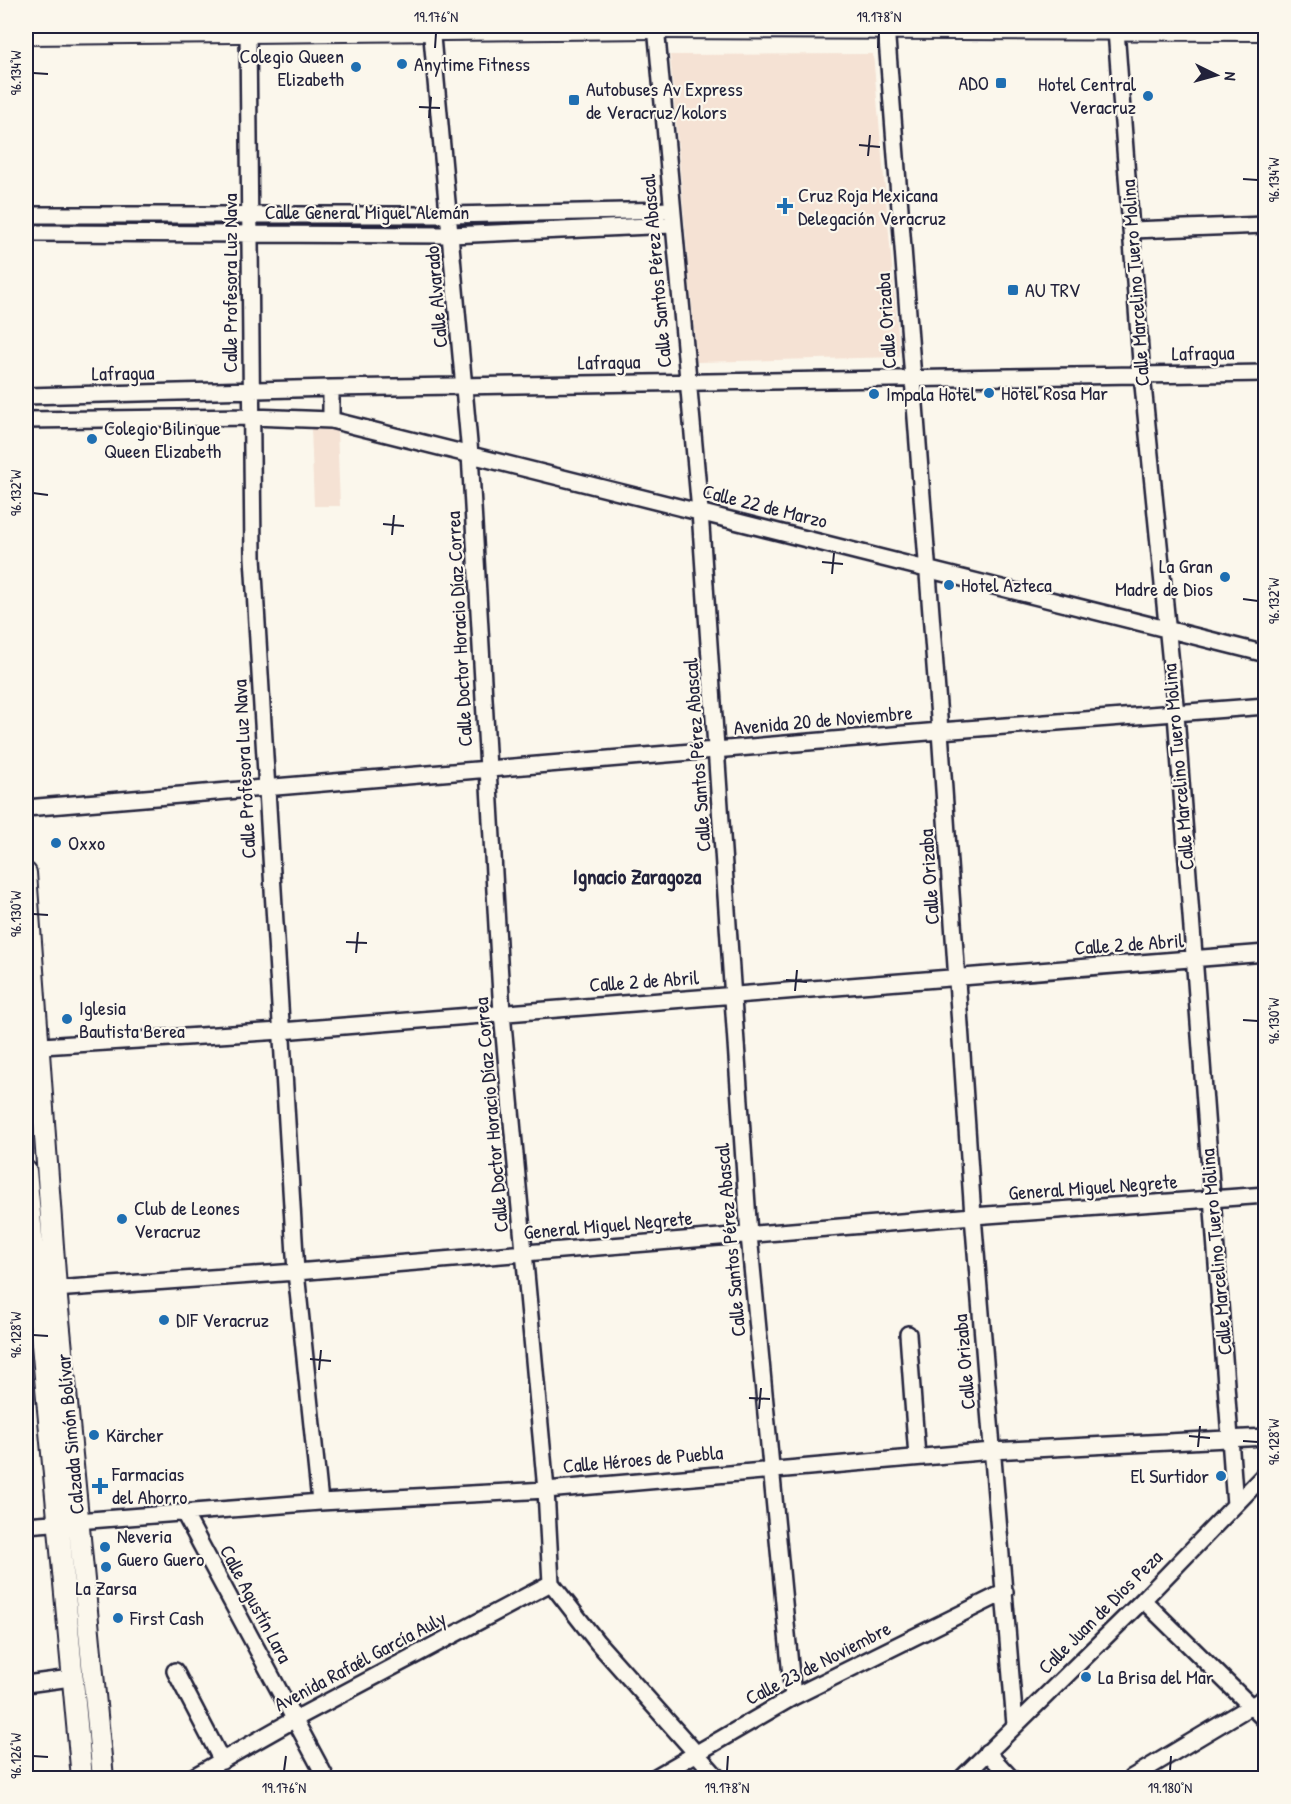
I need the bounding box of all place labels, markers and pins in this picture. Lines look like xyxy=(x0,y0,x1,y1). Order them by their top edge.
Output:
place label: Colegio Queen Elizabeth xyxy=(240,42,344,92)
place label: Anytime Fitness xyxy=(414,50,530,77)
marker: Anytime Fitness xyxy=(395,57,409,71)
marker: Colegio Queen Elizabeth xyxy=(349,60,363,74)
place label: ADO xyxy=(959,69,989,96)
place label: Hotel Central Veracruz xyxy=(1038,70,1137,120)
place label: Autobuses Av Express de Veracruz/kolors xyxy=(586,75,743,125)
marker: ADO xyxy=(994,76,1008,90)
marker: Hotel Central Veracruz xyxy=(1141,89,1155,103)
marker: Autobuses Av Express de Veracruz/kolors xyxy=(567,93,581,107)
place label: Cruz Roja Mexicana Delegación Veracruz xyxy=(798,181,947,231)
marker: Cruz Roja Mexicana Delegación Veracruz xyxy=(776,197,794,215)
place label: AU TRV xyxy=(1025,276,1081,303)
marker: AU TRV xyxy=(1006,283,1020,297)
place label: Hotel Rosa Mar xyxy=(1001,379,1108,406)
place label: Impala Hotel xyxy=(886,380,977,407)
marker: Hotel Rosa Mar xyxy=(982,386,996,400)
marker: Impala Hotel xyxy=(867,387,881,401)
place label: Colegio Bilingue Queen Elizabeth xyxy=(104,414,221,464)
marker: Colegio Bilingue Queen Elizabeth xyxy=(85,432,99,446)
place label: La Gran Madre de Dios xyxy=(1115,552,1213,602)
marker: La Gran Madre de Dios xyxy=(1218,570,1232,584)
place label: Hotel Azteca xyxy=(961,571,1052,598)
marker: Hotel Azteca xyxy=(942,578,956,592)
place label: Oxxo xyxy=(68,829,105,856)
marker: Oxxo xyxy=(49,836,63,850)
place label: Iglesia Bautista Berea xyxy=(79,994,185,1044)
marker: Iglesia Bautista Berea xyxy=(60,1012,74,1026)
place label: Club de Leones Veracruz xyxy=(134,1194,240,1244)
marker: Club de Leones Veracruz xyxy=(115,1212,129,1226)
place label: DIF Veracruz xyxy=(176,1306,269,1333)
marker: DIF Veracruz xyxy=(157,1313,171,1327)
place label: Kärcher xyxy=(106,1421,164,1448)
marker: Kärcher xyxy=(87,1428,101,1442)
place label: Farmacias del Ahorro xyxy=(111,1460,187,1510)
place label: El Surtidor xyxy=(1130,1462,1209,1489)
marker: El Surtidor xyxy=(1214,1469,1228,1483)
marker: Farmacias del Ahorro xyxy=(93,1479,107,1493)
place label: Neveria Guero Guero xyxy=(117,1522,204,1572)
marker: Neveria Guero Guero xyxy=(98,1540,112,1554)
marker: La Zarsa xyxy=(99,1560,113,1574)
place label: La Zarsa xyxy=(75,1574,137,1601)
place label: First Cash xyxy=(129,1604,204,1631)
marker: First Cash xyxy=(111,1611,125,1625)
place label: La Brisa del Mar xyxy=(1098,1663,1214,1690)
marker: La Brisa del Mar xyxy=(1079,1670,1093,1684)

